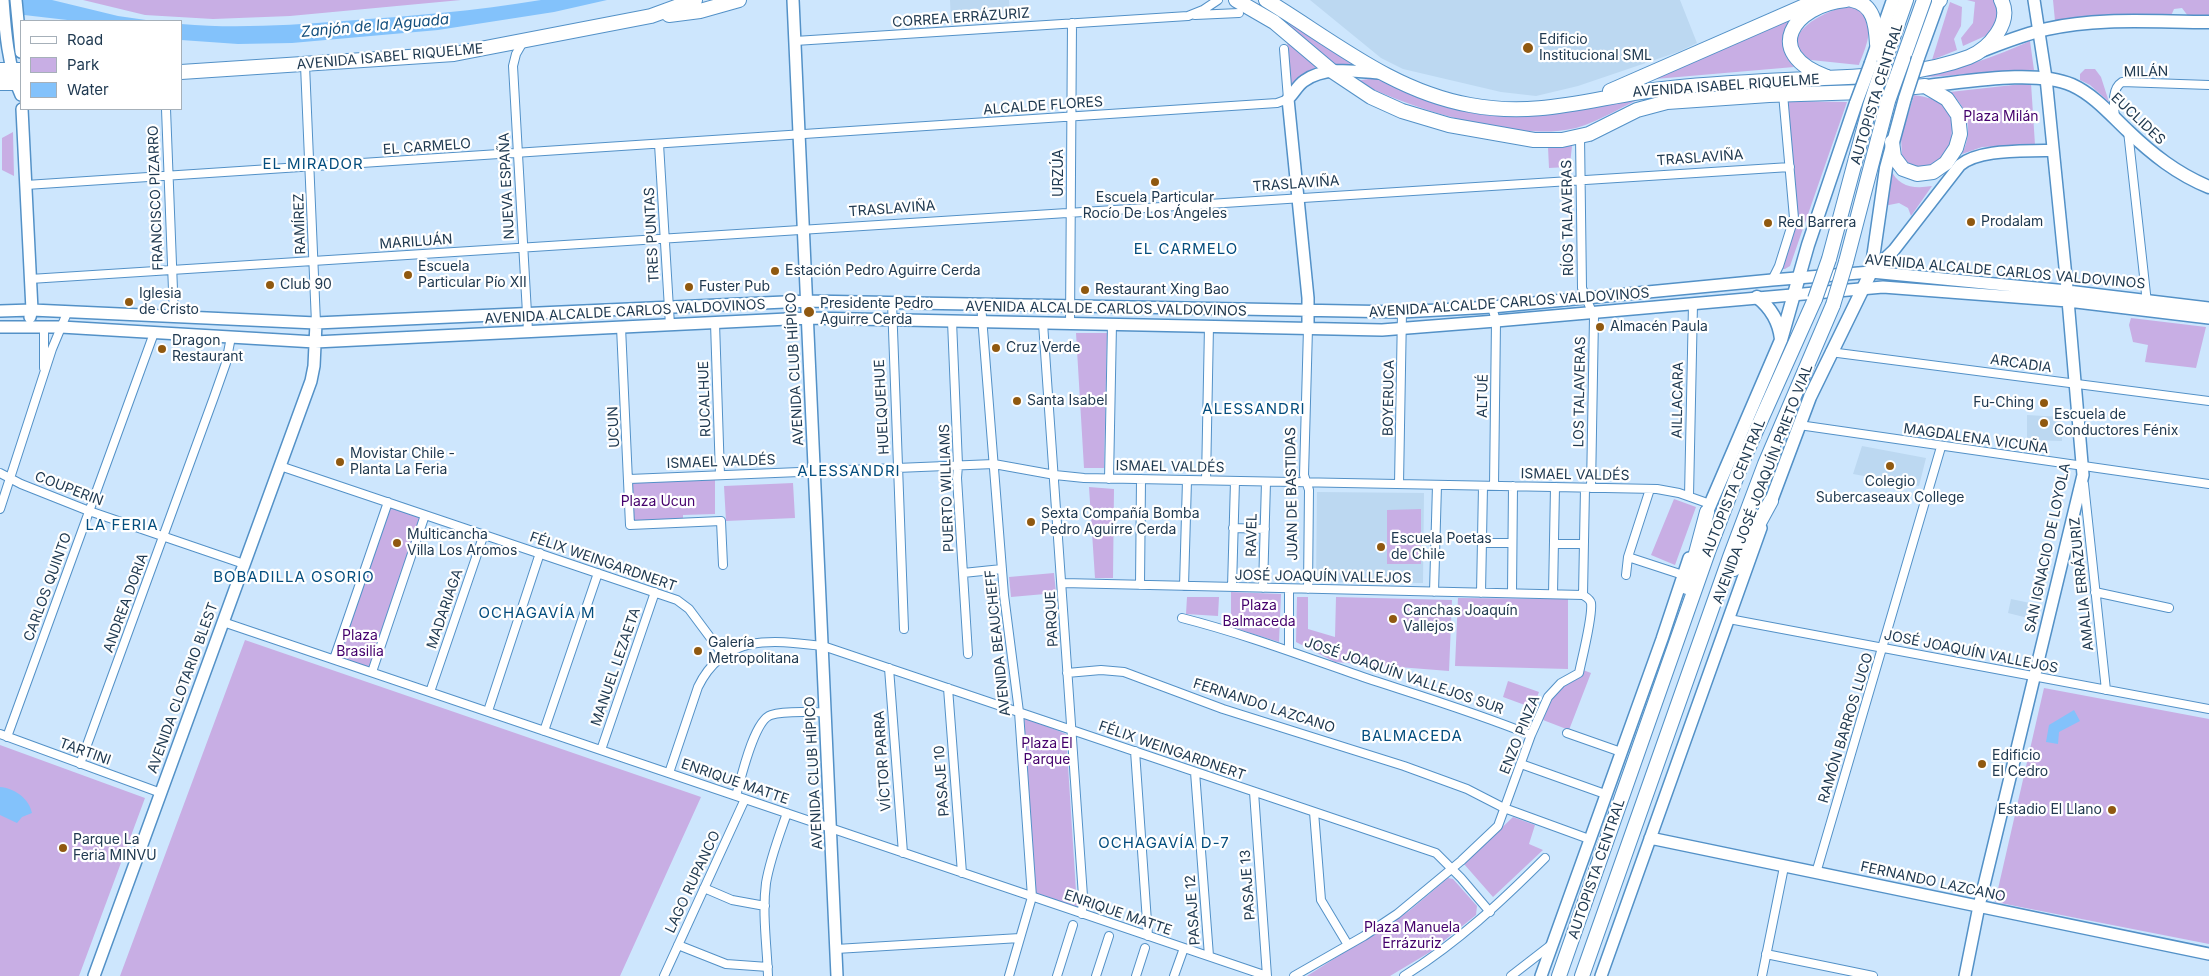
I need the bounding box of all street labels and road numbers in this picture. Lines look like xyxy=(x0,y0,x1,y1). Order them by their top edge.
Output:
street label: CORREA ERRÁZURIZ xyxy=(892,5,1030,31)
street label: AUTOPISTA CENTRAL xyxy=(1847,21,1907,167)
street label: AVENIDA ISABEL RIQUELME xyxy=(296,40,484,74)
street label: MILÁN xyxy=(2124,63,2168,81)
street label: AVENIDA ISABEL RIQUELME xyxy=(1632,71,1820,101)
street label: EUCLIDES xyxy=(2107,90,2169,148)
street label: ALCALDE FLORES xyxy=(983,93,1103,119)
street label: FRANCISCO PIZARRO xyxy=(145,125,167,271)
street label: NUEVA ESPAÑA xyxy=(496,132,518,240)
street label: EL CARMELO xyxy=(382,136,472,158)
street label: TRASLAVIÑA xyxy=(1656,147,1744,169)
street label: URZÚA xyxy=(1051,149,1067,197)
street label: RÍOS TALAVERAS xyxy=(1559,160,1577,276)
street label: TRASLAVIÑA xyxy=(1252,173,1340,195)
street label: TRES PUNTAS xyxy=(641,187,663,283)
street label: RAMÍREZ xyxy=(291,193,309,255)
street label: TRASLAVIÑA xyxy=(848,198,936,220)
street label: MARILUÁN xyxy=(379,231,453,253)
street label: AVENIDA ALCALDE CARLOS VALDOVINOS xyxy=(1864,251,2146,293)
street label: AVENIDA ALCALDE CARLOS VALDOVINOS xyxy=(1368,285,1650,321)
street label: AVENIDA CLUB HÍPICO xyxy=(783,292,807,446)
street label: AVENIDA ALCALDE CARLOS VALDOVINOS xyxy=(484,296,766,328)
street label: AVENIDA ALCALDE CARLOS VALDOVINOS xyxy=(965,298,1247,320)
street label: LOS TALAVERAS xyxy=(1571,336,1589,448)
street label: ARCADIA xyxy=(1989,351,2053,377)
street label: HUELQUEHUE xyxy=(871,359,893,455)
street label: BOYERUCA xyxy=(1380,360,1398,436)
street label: RUCALHUE xyxy=(695,361,715,437)
street label: AILLACARA xyxy=(1669,362,1687,438)
street label: AVENIDA JOSÉ JOAQUÍN PRIETO VIAL xyxy=(1709,362,1817,606)
street label: ALTUÉ xyxy=(1474,374,1492,418)
street label: UCUN xyxy=(605,406,623,448)
street label: AUTOPISTA CENTRAL xyxy=(1699,417,1769,559)
street label: MAGDALENA VICUÑA xyxy=(1902,421,2050,457)
street label: PUERTO WILLIAMS xyxy=(936,424,958,552)
street label: JUAN DE BASTIDAS xyxy=(1282,427,1302,561)
street label: ISMAEL VALDÉS xyxy=(666,452,776,472)
street label: ISMAEL VALDÉS xyxy=(1115,458,1225,476)
street label: SAN IGNACIO DE LOYOLA xyxy=(2022,462,2074,634)
street label: ISMAEL VALDÉS xyxy=(1520,466,1630,484)
street label: COUPERIN xyxy=(32,468,106,510)
street label: RAVEL xyxy=(1243,513,1261,557)
street label: AMALIA ERRÁZURIZ xyxy=(2067,516,2097,652)
street label: FÉLIX WEINGARDNERT xyxy=(527,529,679,595)
street label: CARLOS QUINTO xyxy=(21,530,75,644)
street label: ANDREA DORIA xyxy=(100,551,152,655)
street label: MADARIAGA xyxy=(423,567,467,651)
street label: JOSÉ JOAQUÍN VALLEJOS xyxy=(1234,567,1412,587)
street label: AVENIDA BEAUCHEFF xyxy=(982,569,1014,717)
street label: PARQUE xyxy=(1042,591,1062,647)
street label: AVENIDA CLOTARIO BLEST xyxy=(144,600,222,776)
street label: MANUEL LEZAETA xyxy=(588,606,644,728)
street label: JOSÉ JOAQUÍN VALLEJOS xyxy=(1882,627,2060,677)
street label: JOSÉ JOAQUÍN VALLEJOS SUR xyxy=(1302,634,1506,718)
street label: RAMÓN BARROS LUCO xyxy=(1815,651,1877,805)
street label: FERNANDO LAZCANO xyxy=(1191,675,1337,737)
street label: ENZO PINZA xyxy=(1497,693,1543,777)
street label: AVENIDA CLUB HÍPICO xyxy=(802,696,826,850)
street label: VÍCTOR PARRA xyxy=(871,710,895,812)
street label: FÉLIX WEINGARDNERT xyxy=(1096,718,1248,784)
street label: TARTINI xyxy=(57,735,113,769)
street label: PASAJE 10 xyxy=(931,745,953,817)
street label: ENRIQUE MATTE xyxy=(679,756,791,808)
street label: AUTOPISTA CENTRAL xyxy=(1565,797,1629,941)
street label: LAGO RUPANCO xyxy=(662,828,724,936)
street label: PASAJE 13 xyxy=(1237,849,1259,921)
street label: FERNANDO LAZCANO xyxy=(1859,858,2007,906)
street label: PASAJE 12 xyxy=(1182,874,1204,946)
street label: ENRIQUE MATTE xyxy=(1062,887,1174,939)

